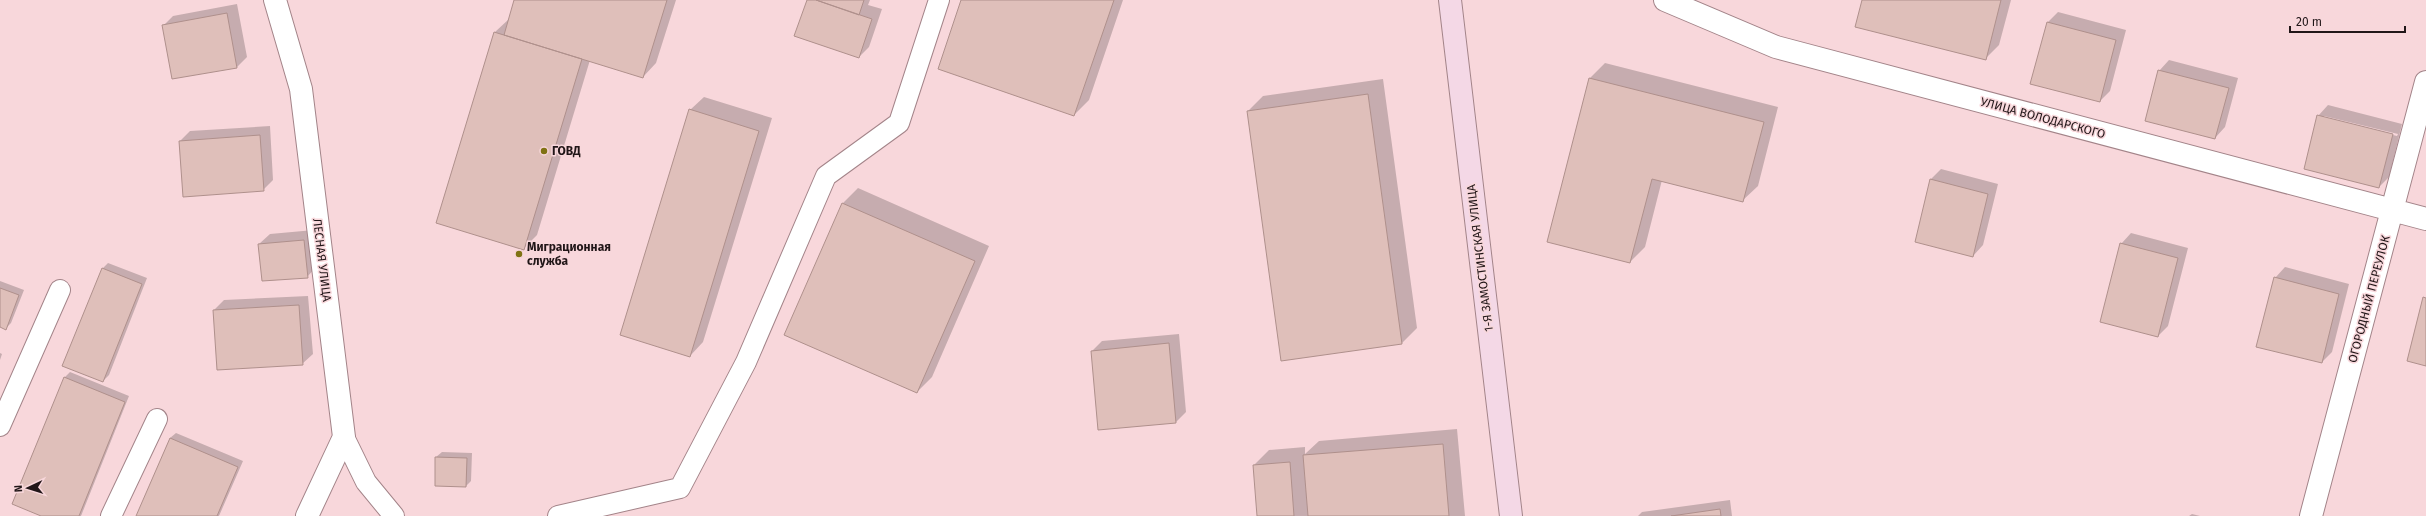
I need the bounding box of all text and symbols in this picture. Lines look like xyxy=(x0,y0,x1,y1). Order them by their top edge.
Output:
scale bar xyxy=(2290,8,2405,34)
text: 20 m xyxy=(2296,15,2322,29)
street label: УЛИЦА ВОЛОДАРСКОГО xyxy=(1979,95,2107,141)
place label: ГОВД xyxy=(552,144,581,158)
marker: ГОВД xyxy=(539,146,549,156)
street label: 1-Я ЗАМОСТИНСКАЯ УЛИЦА xyxy=(1464,183,1496,332)
street label: ЛЕСНАЯ УЛИЦА xyxy=(310,218,334,302)
street label: ОГОРОДНЫЙ ПЕРЕУЛОК xyxy=(2344,234,2393,364)
place label: Миграционная служба xyxy=(527,240,611,268)
marker: Миграционная служба xyxy=(514,249,524,259)
north arrow xyxy=(8,468,48,508)
text: N xyxy=(12,485,25,493)

